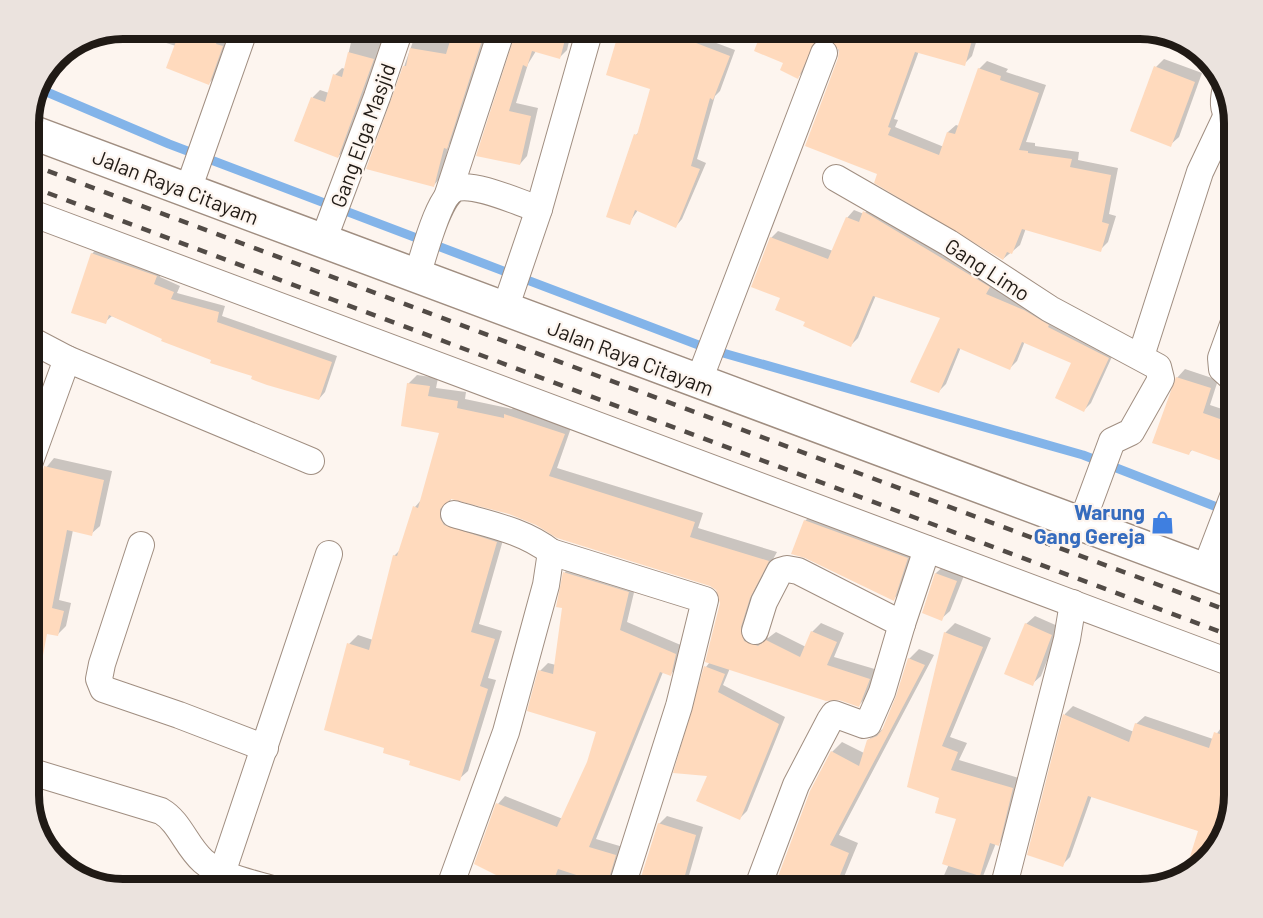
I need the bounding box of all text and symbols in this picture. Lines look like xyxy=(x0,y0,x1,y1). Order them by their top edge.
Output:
street label: Gang Elga Masjid xyxy=(324,59,400,211)
street label: Jalan Raya Citayam xyxy=(90,143,262,229)
street label: Gang Limo xyxy=(941,232,1035,306)
street label: Jalan Raya Citayam xyxy=(545,314,717,400)
place label: Warung Gang Gereja xyxy=(1034,499,1145,548)
shop icon: Warung Gang Gereja xyxy=(1150,510,1176,536)

